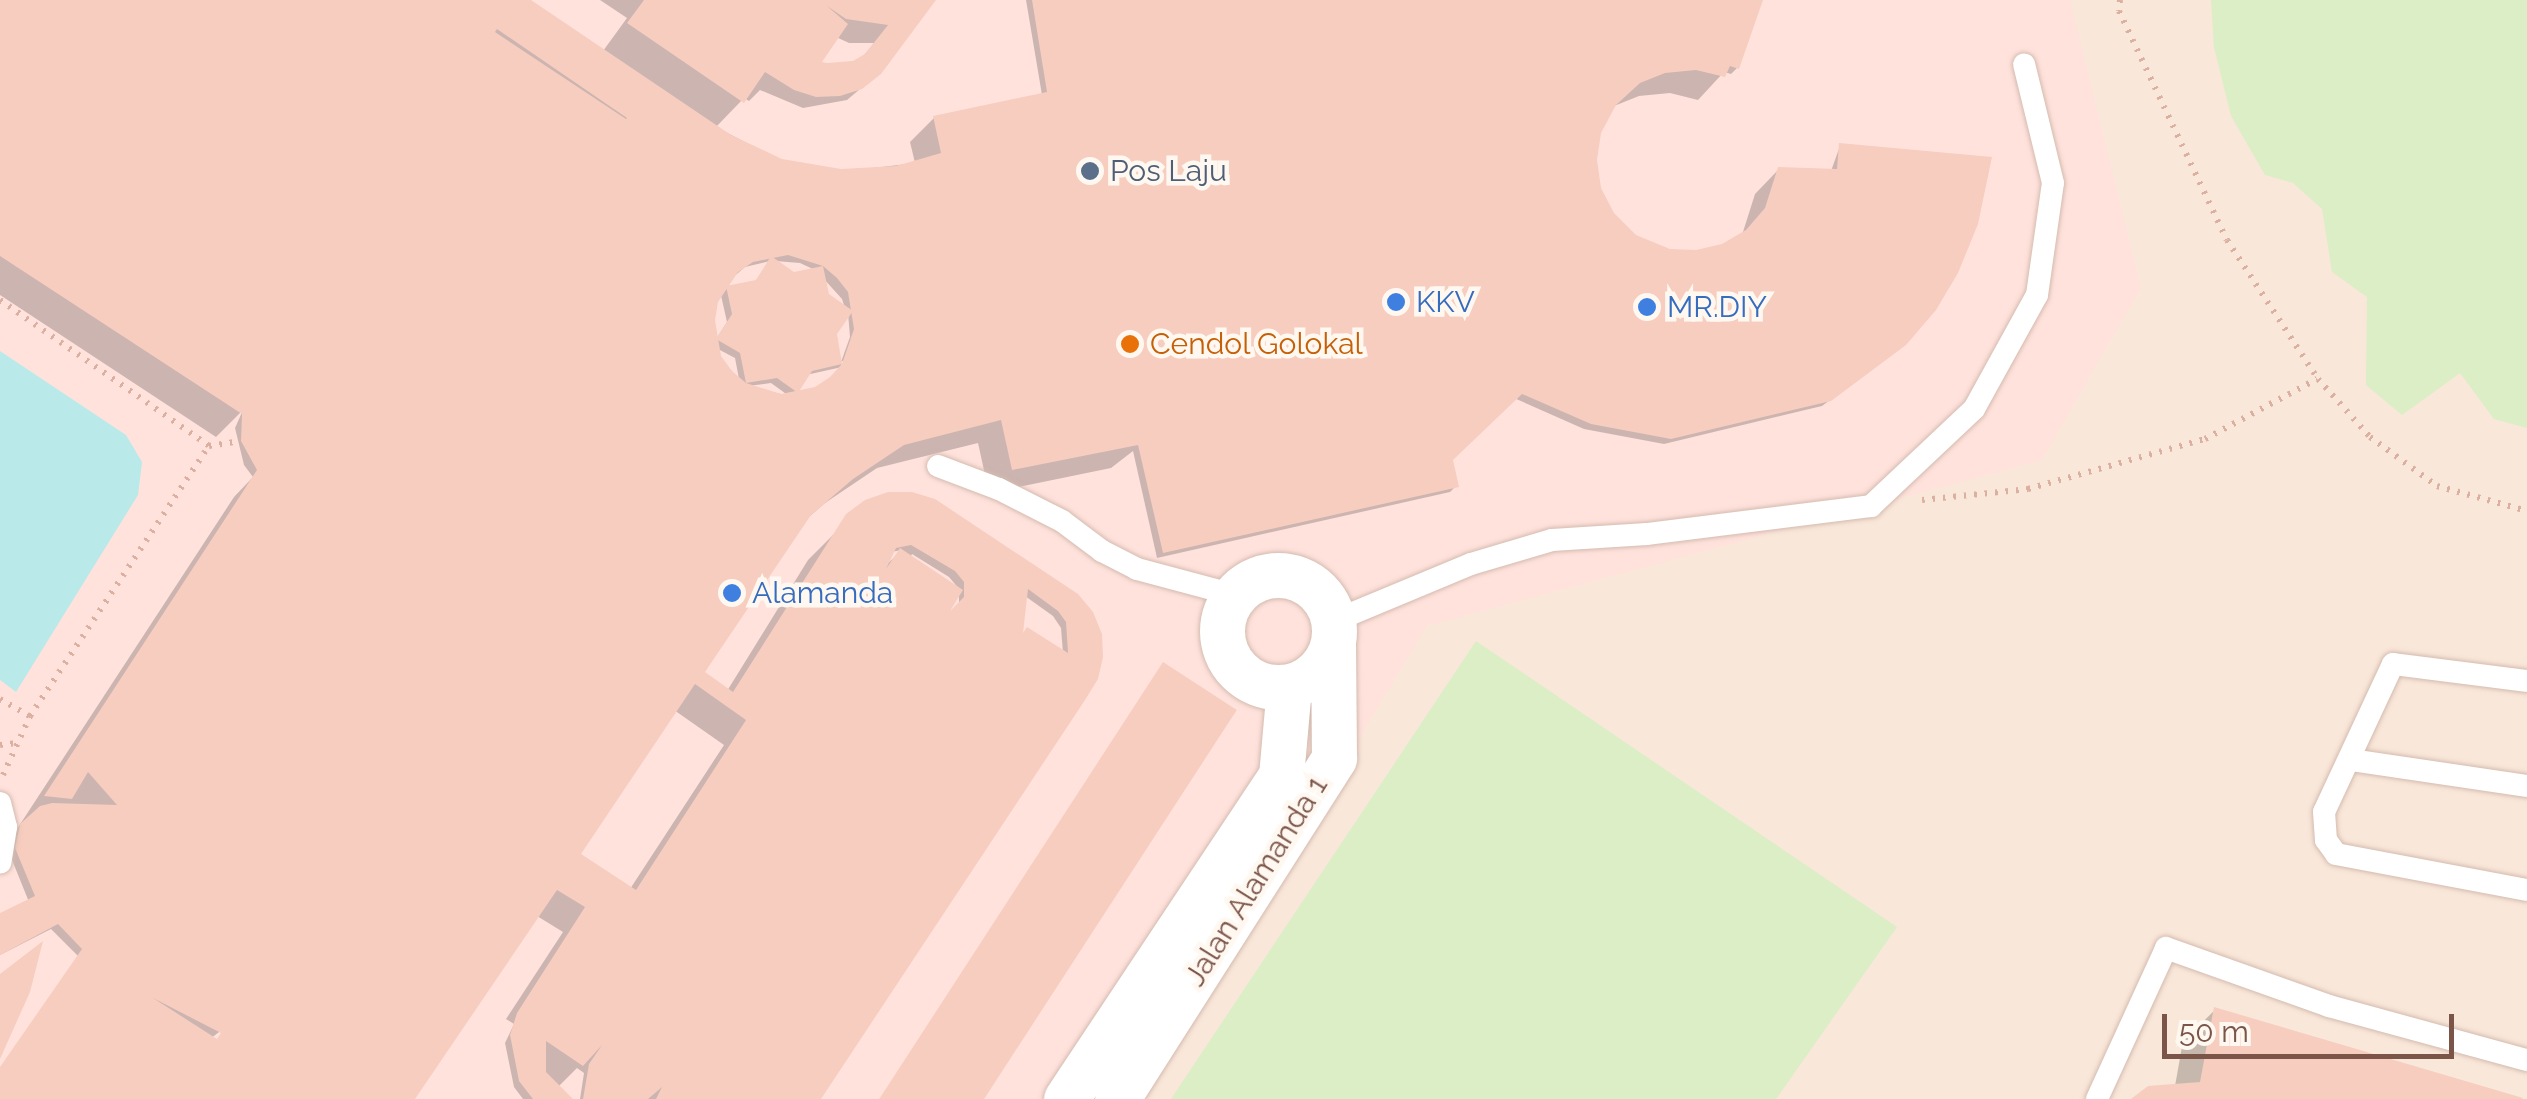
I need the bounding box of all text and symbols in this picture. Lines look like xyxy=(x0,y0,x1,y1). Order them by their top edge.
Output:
place label: Pos Laju xyxy=(1110,153,1227,189)
marker: Pos Laju xyxy=(1079,160,1101,182)
place label: KKV xyxy=(1416,284,1475,320)
place label: MR.DIY xyxy=(1667,289,1767,325)
marker: KKV xyxy=(1385,291,1407,313)
marker: MR.DIY xyxy=(1636,296,1658,318)
place label: Cendol Golokal xyxy=(1150,326,1364,362)
marker: Cendol Golokal xyxy=(1119,333,1141,355)
place label: Alamanda xyxy=(752,575,893,611)
marker: Alamanda xyxy=(721,582,743,604)
street label: Jalan Alamanda 1 xyxy=(1177,769,1335,993)
scale bar xyxy=(2167,994,2460,1056)
text: 50 m xyxy=(2179,1014,2249,1049)

